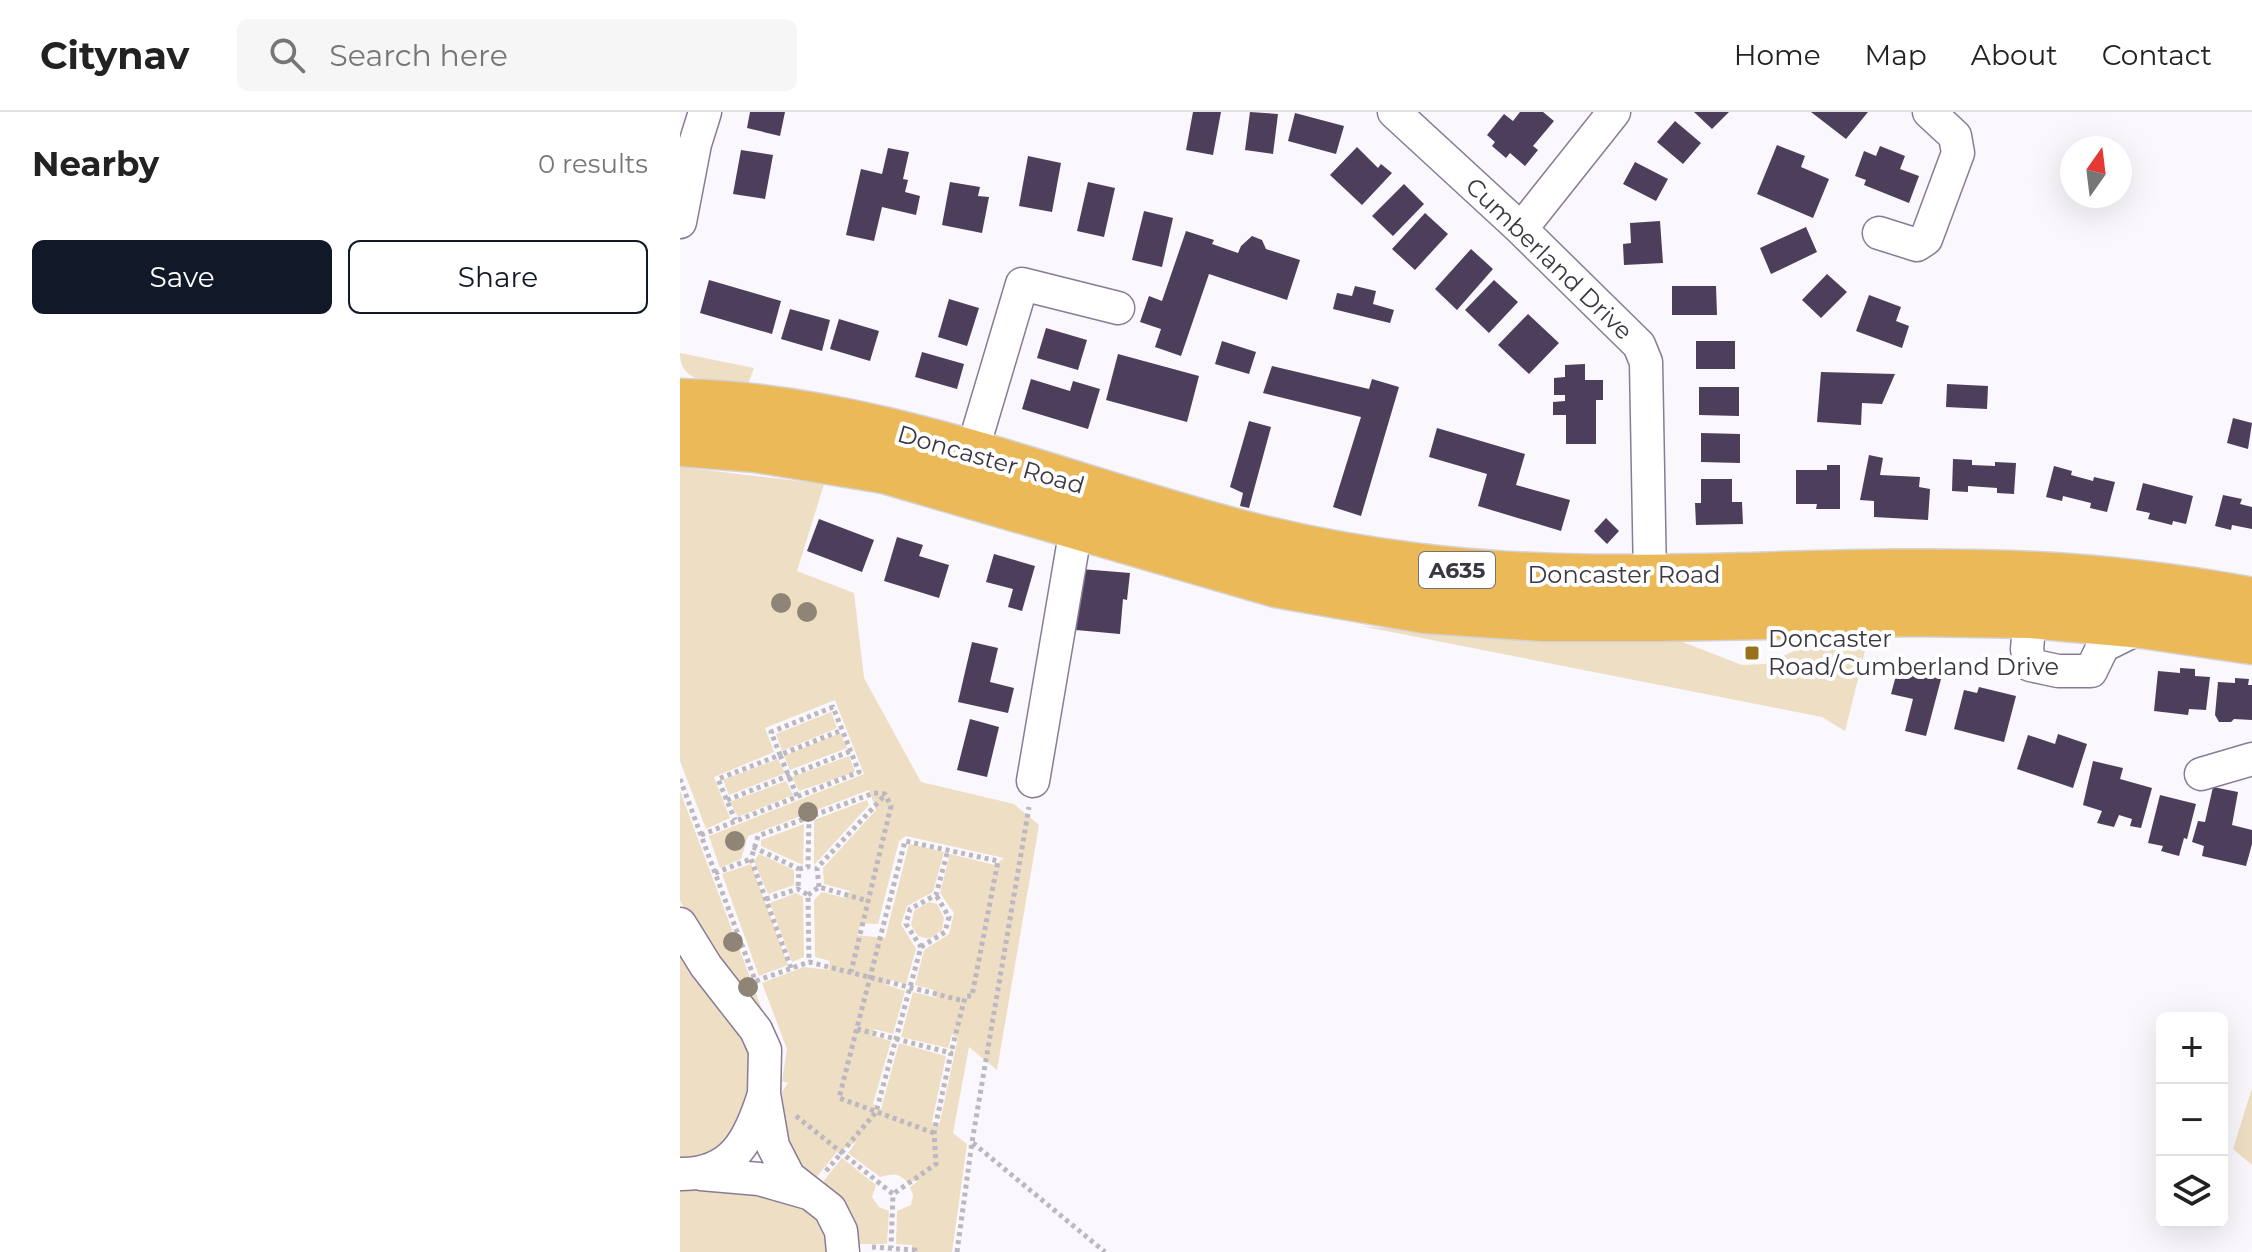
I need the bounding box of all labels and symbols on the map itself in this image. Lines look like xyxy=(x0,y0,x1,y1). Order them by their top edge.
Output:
north arrow xyxy=(2060,136,2132,208)
street label: Cumberland Drive xyxy=(1460,172,1639,346)
street label: Doncaster Road xyxy=(894,419,1088,500)
road number: A635 xyxy=(1419,552,1495,588)
street label: Doncaster Road xyxy=(1528,560,1720,589)
place label: Doncaster Road/Cumberland Drive xyxy=(1768,624,2059,681)
marker: Doncaster Road/Cumberland Drive xyxy=(1743,644,1761,662)

